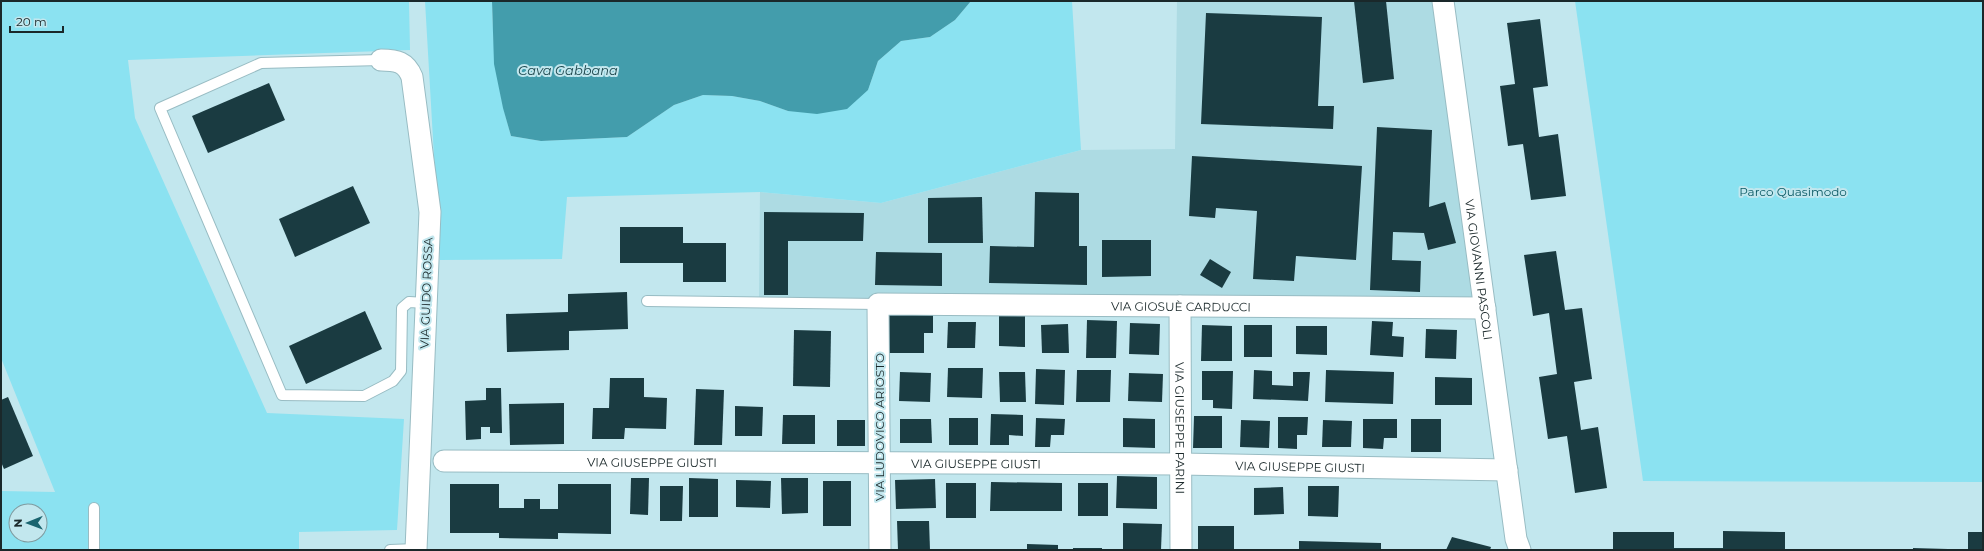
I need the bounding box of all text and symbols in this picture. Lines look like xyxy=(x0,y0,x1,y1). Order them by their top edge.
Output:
scale bar xyxy=(10,8,63,34)
text: 20 m xyxy=(16,14,47,29)
water label: Cava Gabbana xyxy=(518,62,618,78)
park label: Parco Quasimodo xyxy=(1739,184,1847,199)
street label: VIA GIOVANNI PASCOLI xyxy=(1462,198,1496,341)
street label: VIA GUIDO ROSSA xyxy=(417,237,435,349)
street label: VIA GIOSUÈ CARDUCCI xyxy=(1111,298,1251,314)
street label: VIA LUDOVICO ARIOSTO xyxy=(872,353,887,501)
street label: VIA GIUSEPPE PARINI xyxy=(1173,362,1188,494)
street label: VIA GIUSEPPE GIUSTI xyxy=(587,454,717,470)
street label: VIA GIUSEPPE GIUSTI xyxy=(911,455,1041,471)
street label: VIA GIUSEPPE GIUSTI xyxy=(1235,457,1365,475)
north arrow xyxy=(8,503,48,543)
text: N xyxy=(11,519,25,528)

